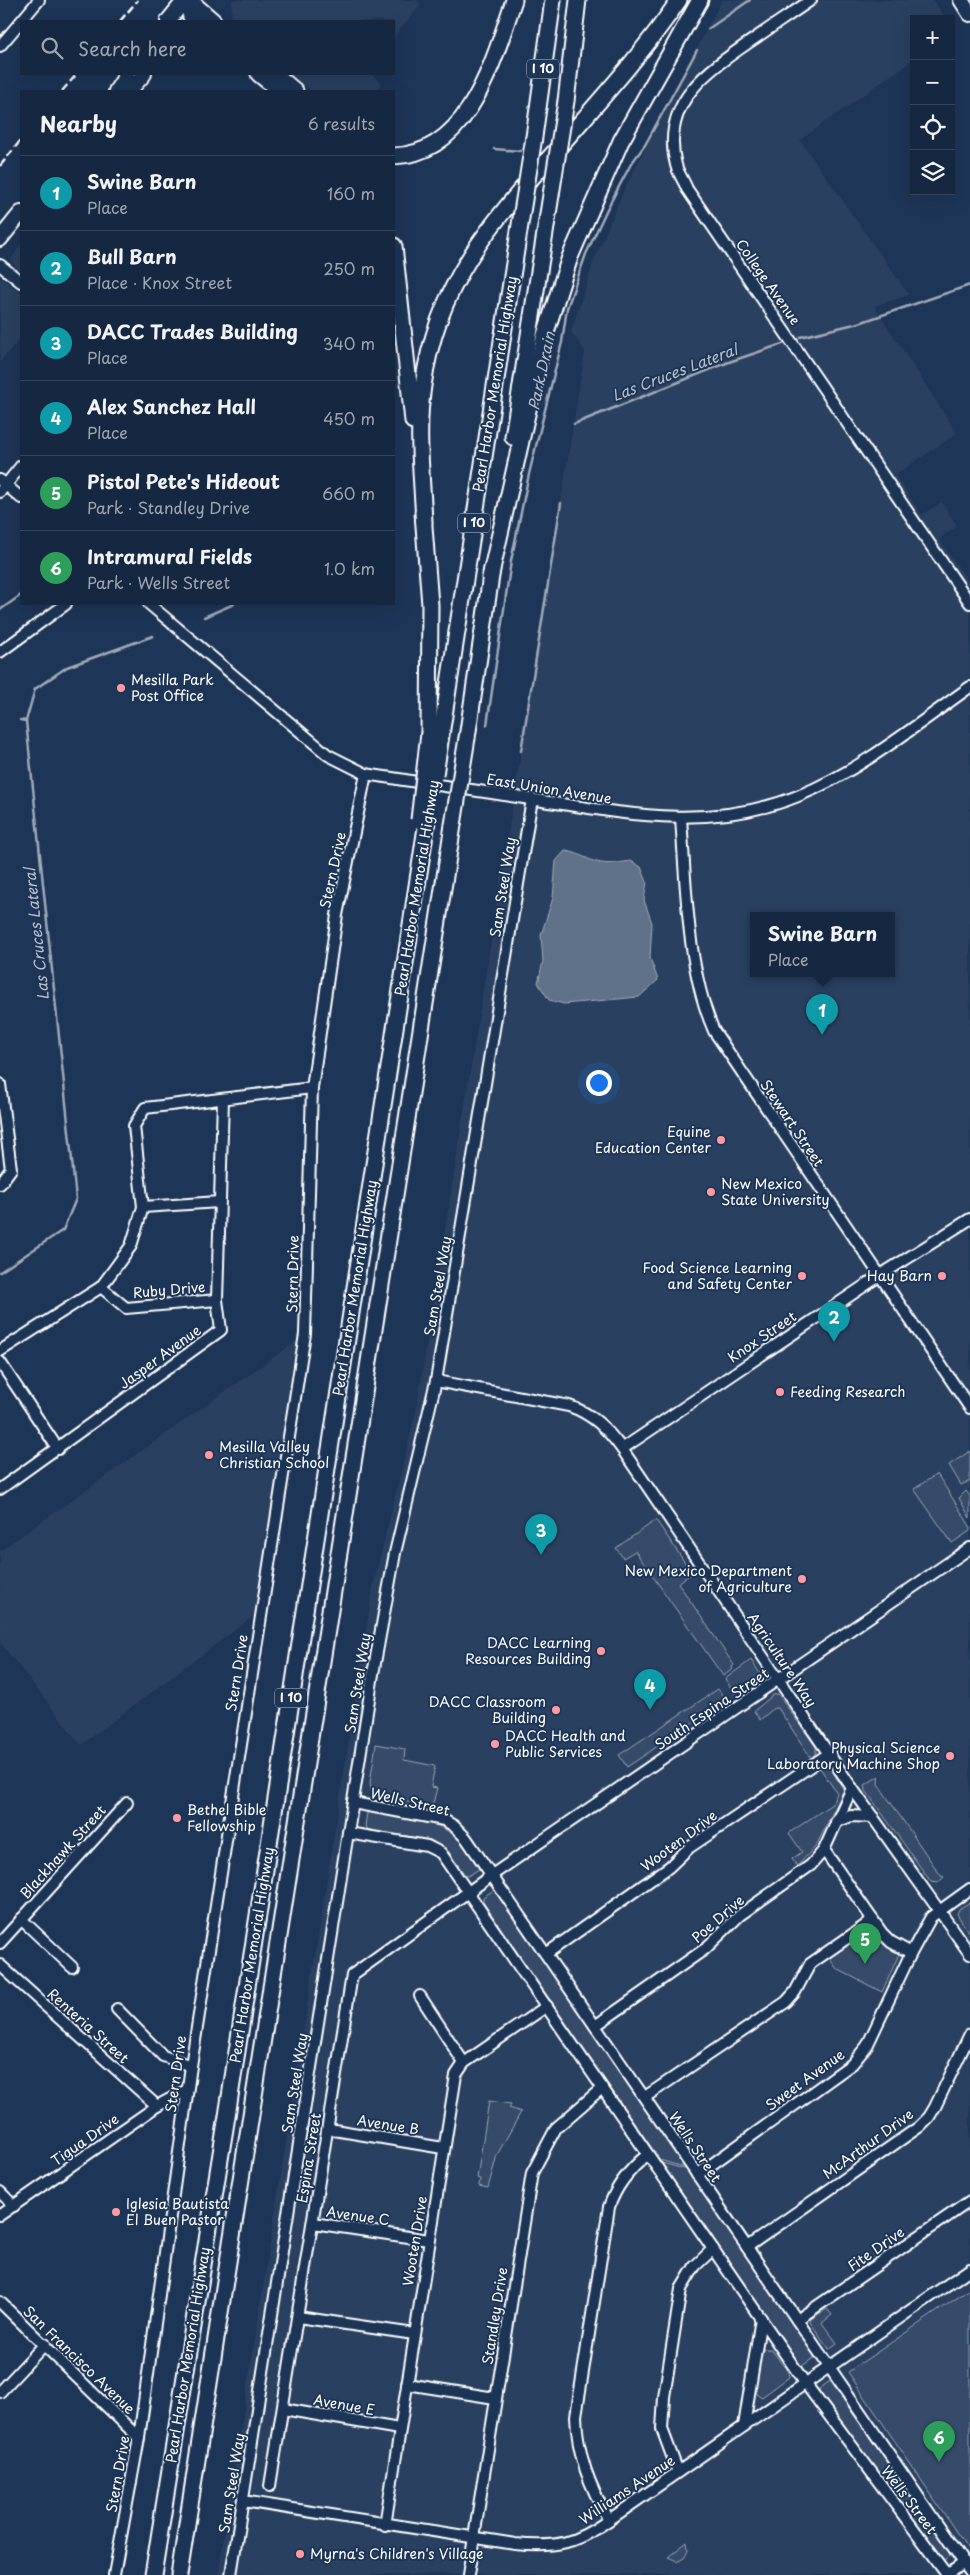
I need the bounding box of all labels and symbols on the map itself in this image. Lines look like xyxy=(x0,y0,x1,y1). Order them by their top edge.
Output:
road number: I 10 xyxy=(527,60,559,78)
street label: College Avenue xyxy=(731,235,806,329)
street label: Pearl Harbor Memorial Highway xyxy=(467,275,522,493)
water label: Park Drain xyxy=(521,329,560,412)
water label: Las Cruces Lateral xyxy=(608,336,743,406)
road number: I 10 xyxy=(458,514,490,532)
place label: Mesilla Park Post Office xyxy=(131,669,214,706)
marker: Mesilla Park Post Office xyxy=(115,682,127,694)
street label: East Union Avenue xyxy=(485,768,613,809)
street label: Pearl Harbor Memorial Highway xyxy=(389,779,444,997)
street label: Stern Drive xyxy=(314,830,351,910)
street label: Sam Steel Way xyxy=(484,835,521,938)
water label: Las Cruces Lateral xyxy=(17,864,54,1001)
pin: 1 xyxy=(806,994,838,1035)
your location xyxy=(586,1070,612,1096)
street label: Stewart Street xyxy=(755,1075,830,1171)
place label: Equine Education Center xyxy=(595,1121,711,1158)
marker: Equine Education Center xyxy=(715,1134,727,1146)
place label: New Mexico State University xyxy=(721,1173,829,1210)
street label: Pearl Harbor Memorial Highway xyxy=(327,1179,382,1397)
marker: New Mexico State University xyxy=(705,1186,717,1198)
street label: Sam Steel Way xyxy=(418,1234,457,1338)
street label: Stern Drive xyxy=(281,1235,304,1313)
place label: Food Science Learning and Safety Center xyxy=(642,1257,792,1294)
place label: Hay Barn xyxy=(867,1265,932,1286)
marker: Food Science Learning and Safety Center xyxy=(796,1270,808,1282)
marker: Hay Barn xyxy=(936,1270,948,1282)
street label: Ruby Drive xyxy=(132,1276,206,1303)
pin: 2 xyxy=(818,1301,850,1342)
street label: Knox Street xyxy=(723,1306,800,1367)
street label: Jasper Avenue xyxy=(114,1319,205,1394)
place label: Feeding Research xyxy=(790,1381,905,1402)
marker: Feeding Research xyxy=(774,1386,786,1398)
place label: Mesilla Valley Christian School xyxy=(219,1436,329,1473)
marker: Mesilla Valley Christian School xyxy=(203,1449,215,1461)
pin: 3 xyxy=(525,1514,557,1555)
place label: New Mexico Department of Agriculture xyxy=(624,1560,792,1597)
marker: New Mexico Department of Agriculture xyxy=(796,1573,808,1585)
street label: Agriculture Way xyxy=(743,1608,822,1711)
street label: Sam Steel Way xyxy=(339,1631,376,1734)
place label: DACC Learning Resources Building xyxy=(465,1632,591,1669)
street label: Stern Drive xyxy=(220,1633,253,1713)
marker: DACC Learning Resources Building xyxy=(595,1645,607,1657)
street label: South Espina Street xyxy=(650,1662,773,1755)
pin: 4 xyxy=(634,1669,666,1710)
road number: I 10 xyxy=(275,1689,307,1708)
place label: DACC Classroom Building xyxy=(429,1691,546,1728)
marker: DACC Classroom Building xyxy=(550,1704,562,1716)
place label: DACC Health and Public Services xyxy=(505,1725,626,1762)
place label: Physical Science Laboratory Machine Shop xyxy=(767,1737,940,1774)
marker: DACC Health and Public Services xyxy=(489,1738,501,1750)
marker: Physical Science Laboratory Machine Shop xyxy=(944,1750,956,1762)
street label: Wells Street xyxy=(368,1782,452,1821)
place label: Bethel Bible Fellowship xyxy=(187,1799,267,1836)
street label: Blackhawk Street xyxy=(15,1800,111,1903)
street label: Wooten Drive xyxy=(636,1805,721,1876)
marker: Bethel Bible Fellowship xyxy=(171,1812,183,1824)
street label: Pearl Harbor Memorial Highway xyxy=(224,1846,279,2064)
street label: Poe Drive xyxy=(687,1890,749,1947)
pin: 5 xyxy=(849,1923,881,1964)
street label: Renteria Street xyxy=(43,1983,134,2068)
street label: Sam Steel Way xyxy=(276,2031,313,2134)
street label: Stern Drive xyxy=(160,2034,191,2114)
street label: Sweet Avenue xyxy=(761,2044,849,2115)
street label: McArthur Drive xyxy=(818,2103,917,2184)
street label: Wells Street xyxy=(664,2107,727,2186)
street label: Tigua Drive xyxy=(47,2108,123,2171)
street label: Avenue B xyxy=(356,2109,420,2140)
street label: Espina Street xyxy=(291,2111,326,2205)
place label: Iglesia Bautista El Buen Pastor xyxy=(126,2193,229,2230)
street label: Wooten Drive xyxy=(397,2194,432,2287)
street label: Avenue C xyxy=(325,2201,391,2230)
marker: Iglesia Bautista El Buen Pastor xyxy=(110,2206,122,2218)
street label: Fite Drive xyxy=(843,2221,908,2276)
street label: Pearl Harbor Memorial Highway xyxy=(160,2246,215,2464)
street label: Standley Drive xyxy=(476,2266,513,2366)
street label: San Francisco Avenue xyxy=(19,2301,140,2419)
street label: Avenue E xyxy=(312,2389,377,2420)
pin: 6 xyxy=(923,2421,955,2462)
street label: Sam Steel Way xyxy=(213,2431,250,2534)
street label: Stern Drive xyxy=(100,2434,135,2514)
street label: Williams Avenue xyxy=(575,2449,679,2529)
street label: Wells Street xyxy=(877,2461,942,2539)
place label: Myrna's Children's Village xyxy=(310,2543,484,2564)
marker: Myrna's Children's Village xyxy=(294,2548,306,2560)

